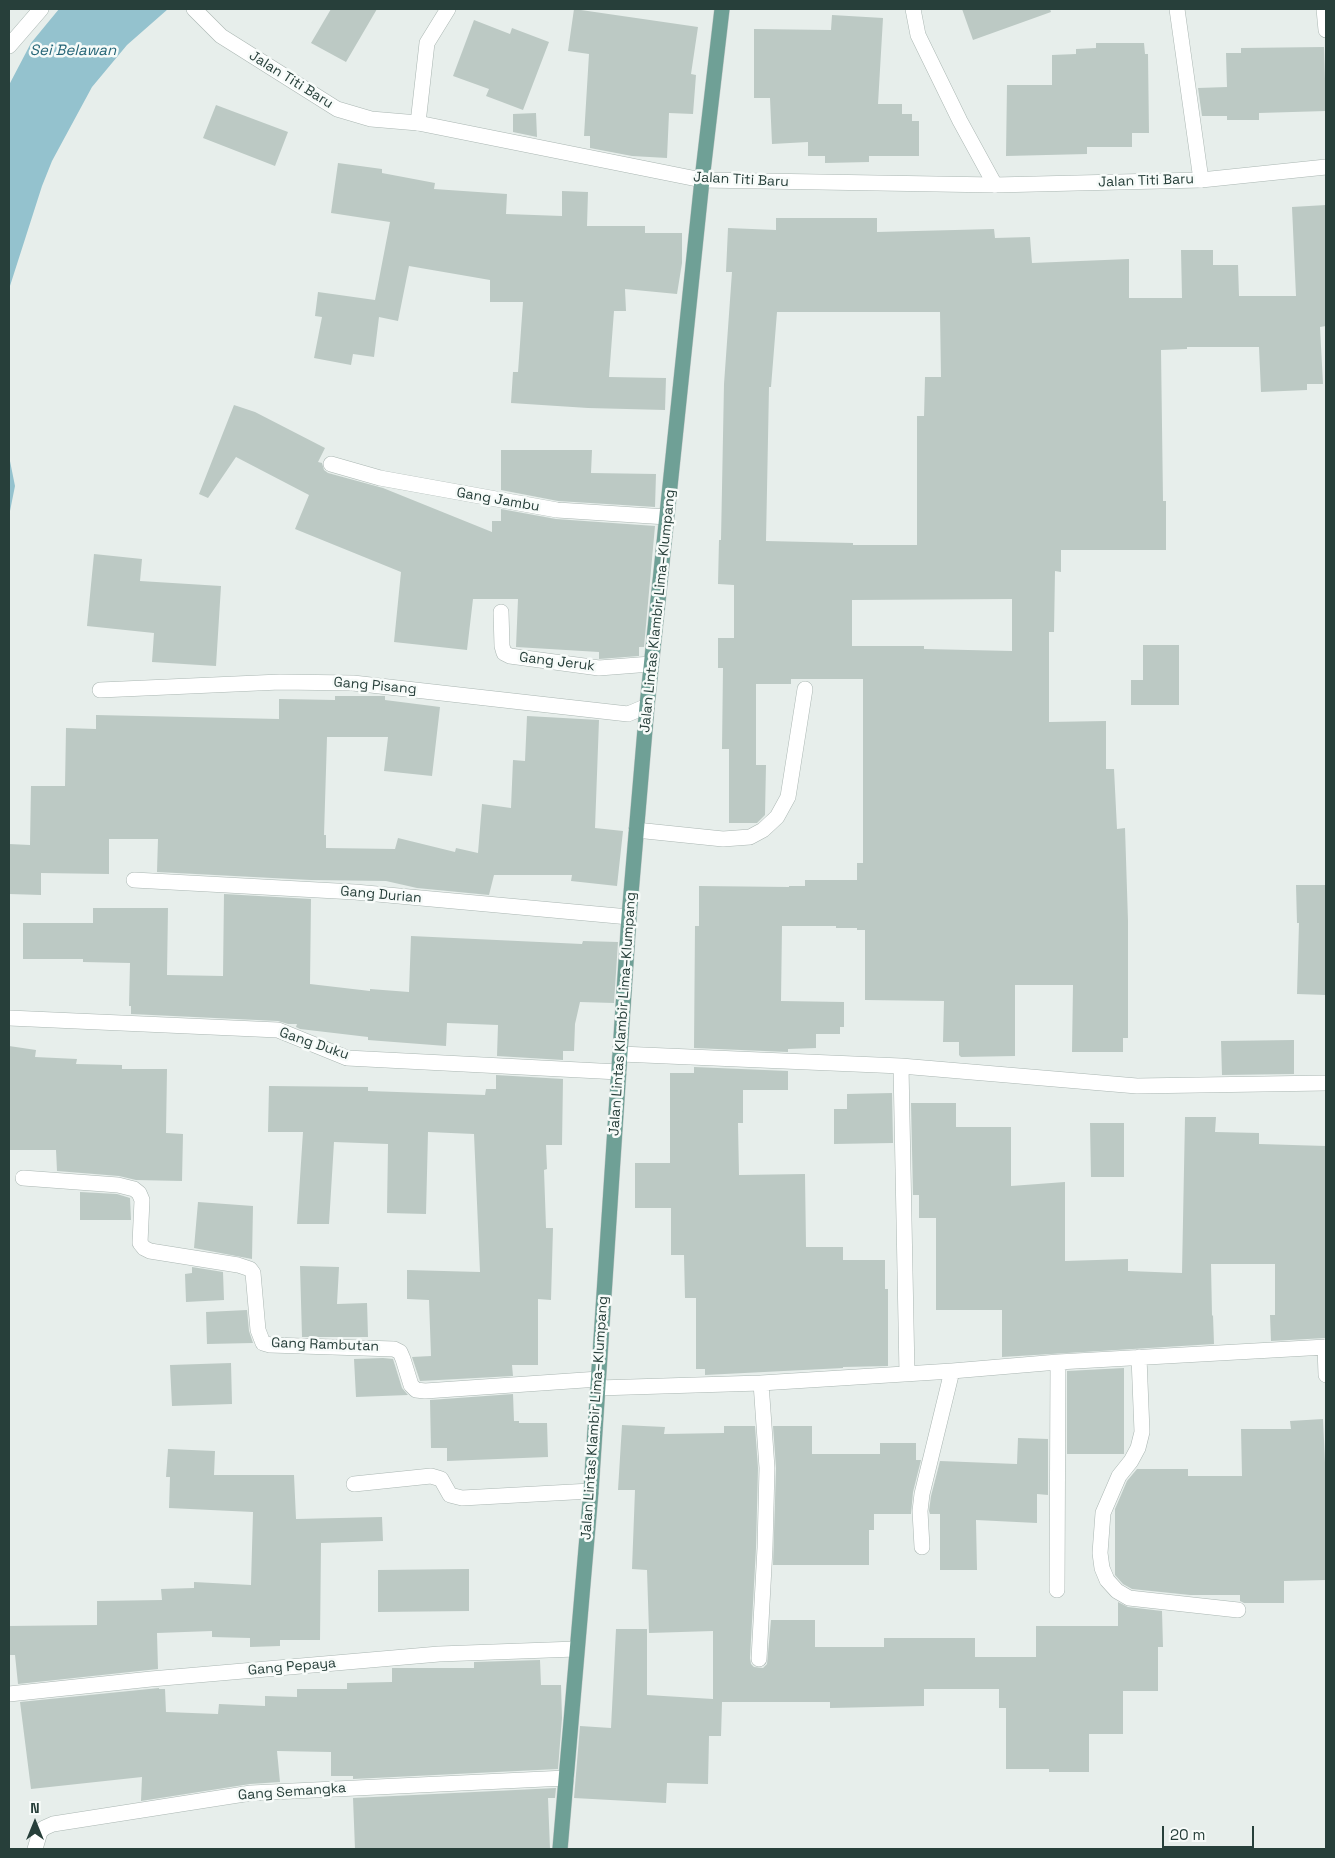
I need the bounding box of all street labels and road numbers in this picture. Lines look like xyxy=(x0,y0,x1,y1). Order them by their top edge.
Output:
street label: Jalan Titi Baru xyxy=(246,47,336,113)
street label: Jalan Titi Baru xyxy=(693,169,789,191)
street label: Jalan Titi Baru xyxy=(1098,171,1194,191)
street label: Gang Jambu xyxy=(455,484,541,516)
street label: Jalan Lintas Klambir Lima–Klumpang xyxy=(637,488,679,734)
street label: Gang Jeruk xyxy=(518,649,596,675)
street label: Gang Pisang xyxy=(333,674,417,698)
street label: Gang Durian xyxy=(340,883,422,907)
street label: Jalan Lintas Klambir Lima–Klumpang xyxy=(606,891,640,1137)
street label: Gang Duku xyxy=(277,1024,351,1064)
street label: Jalan Lintas Klambir Lima–Klumpang xyxy=(578,1295,612,1541)
street label: Gang Rambutan xyxy=(271,1335,379,1355)
street label: Gang Pepaya xyxy=(247,1655,337,1679)
street label: Gang Semangka xyxy=(237,1780,347,1804)

